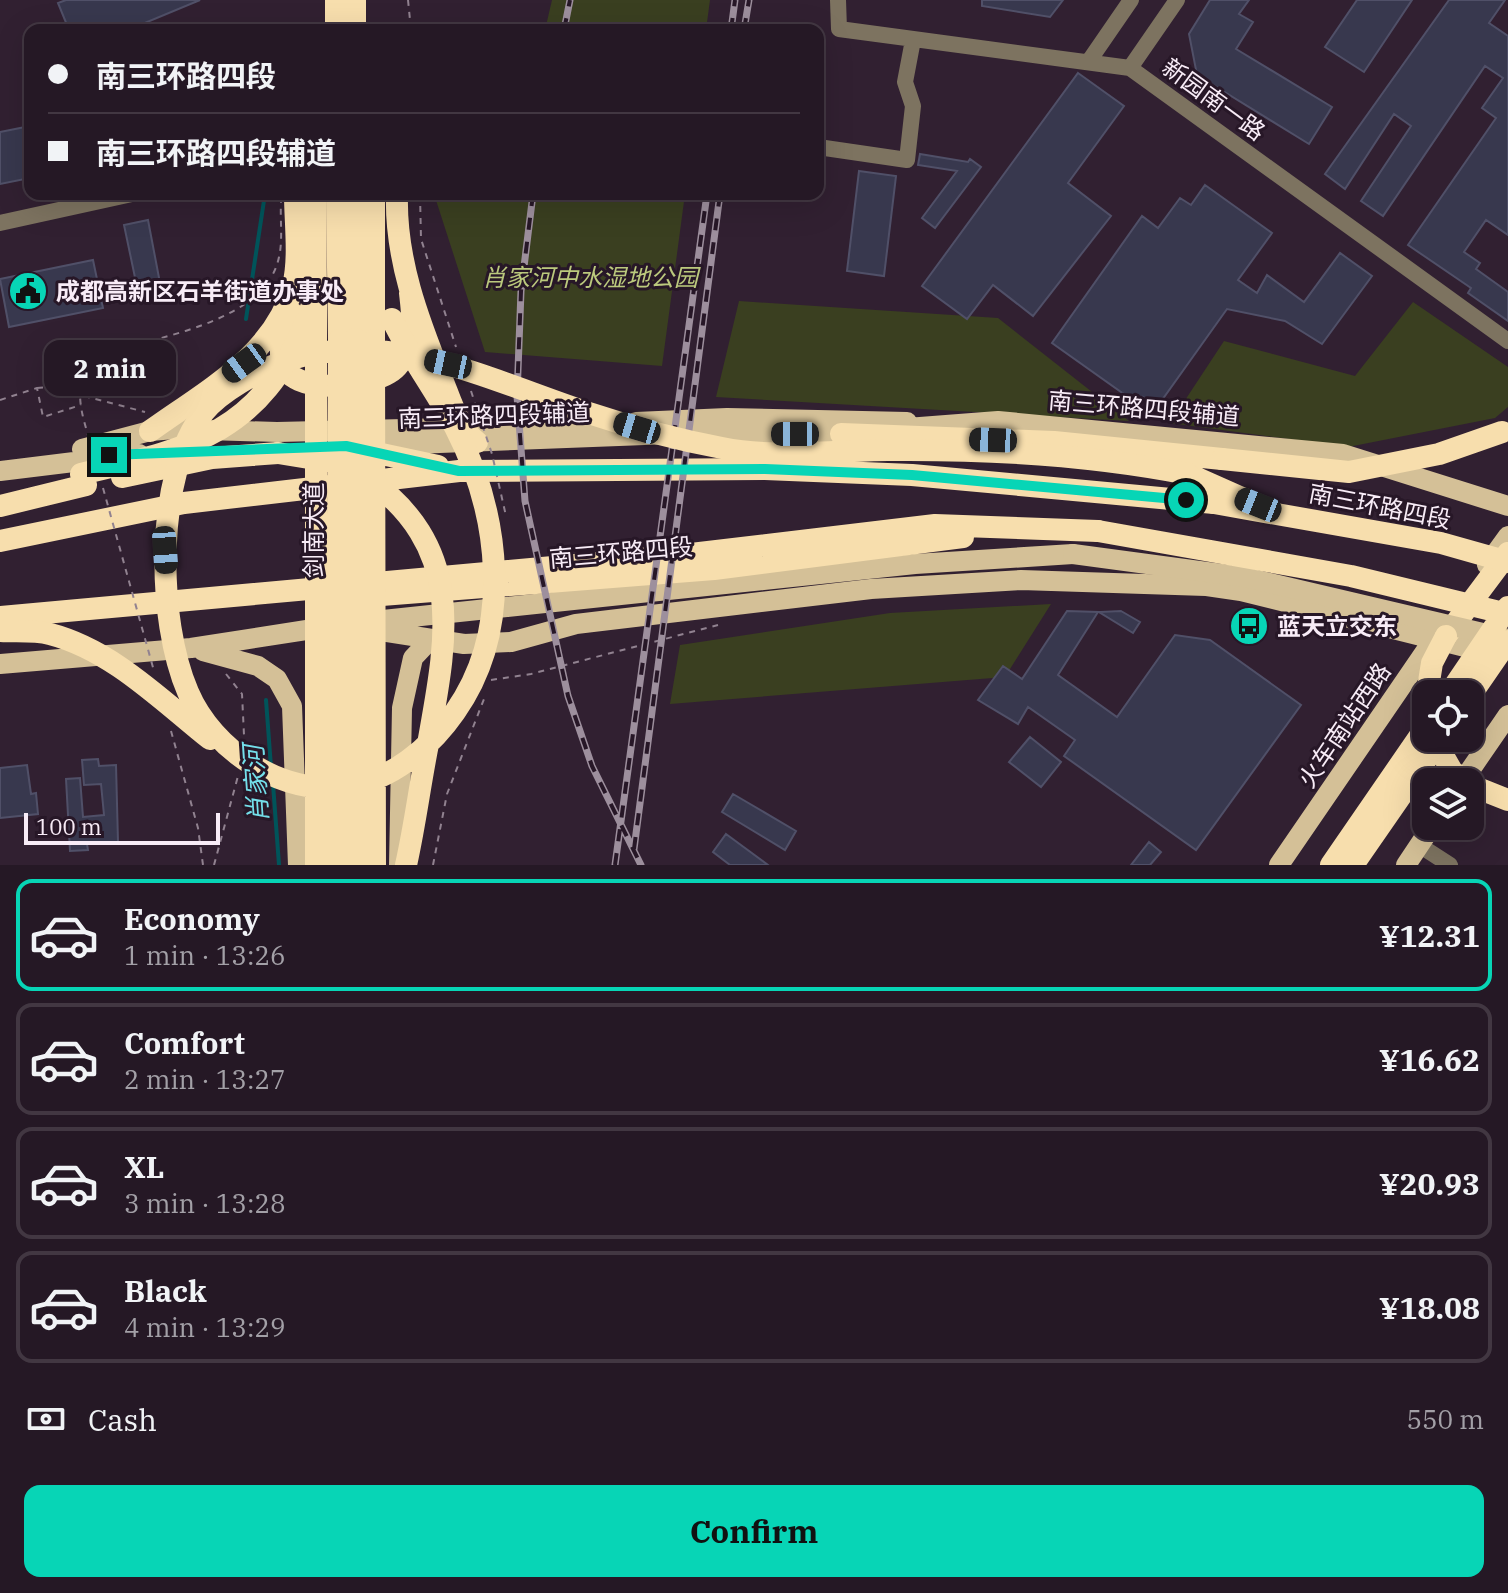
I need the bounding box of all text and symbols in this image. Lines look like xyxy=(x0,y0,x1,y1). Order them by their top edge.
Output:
street label: 新园南一路 xyxy=(1156,51,1272,147)
text: 南三环路四段 xyxy=(96,56,276,95)
text: 南三环路四段辅道 xyxy=(96,133,336,172)
park label: 肖家河中水湿地公园 xyxy=(482,261,701,293)
public building icon: 成都高新区石羊街道办事处 xyxy=(7,270,49,312)
place label: 成都高新区石羊街道办事处 xyxy=(56,275,344,307)
callout: 2 min xyxy=(43,339,175,395)
car xyxy=(218,339,270,387)
car xyxy=(422,347,474,381)
text: 2 min xyxy=(74,351,146,385)
street label: 南三环路四段辅道 xyxy=(1047,384,1241,432)
street label: 南三环路四段辅道 xyxy=(398,396,590,434)
car xyxy=(611,410,663,446)
car xyxy=(771,422,819,446)
car xyxy=(969,427,1017,453)
route end xyxy=(91,437,127,473)
street label: 南三环路四段 xyxy=(1306,477,1454,535)
street label: 剑南大道 xyxy=(297,482,329,578)
route start xyxy=(1168,482,1204,518)
car xyxy=(1231,485,1285,525)
car xyxy=(151,525,179,575)
street label: 南三环路四段 xyxy=(548,530,694,574)
bus stop icon: 蓝天立交东 xyxy=(1228,605,1270,647)
place label: 蓝天立交东 xyxy=(1277,610,1397,642)
street label: 火车南站西路 xyxy=(1290,656,1398,794)
map controls xyxy=(1412,680,1484,840)
button: locate xyxy=(1412,680,1484,752)
water label: 肖家河 xyxy=(235,739,275,824)
button: layers xyxy=(1412,768,1484,840)
scale bar xyxy=(24,809,220,845)
text: 100 m xyxy=(36,812,102,841)
icon: car xyxy=(28,899,100,971)
text: Economy xyxy=(124,899,260,938)
text: ¥12.31 xyxy=(1379,916,1480,955)
text: 1 min · 13:26 xyxy=(124,938,286,972)
icon: car xyxy=(28,1023,100,1095)
text: Comfort xyxy=(124,1023,245,1062)
text: ¥16.62 xyxy=(1379,1040,1480,1079)
text: 2 min · 13:27 xyxy=(124,1062,286,1096)
icon: car xyxy=(28,1147,100,1219)
text: XL xyxy=(124,1147,164,1186)
text: ¥20.93 xyxy=(1379,1164,1480,1203)
text: 3 min · 13:28 xyxy=(124,1186,286,1220)
icon: car xyxy=(28,1271,100,1343)
text: Black xyxy=(124,1271,207,1310)
text: ¥18.08 xyxy=(1379,1288,1480,1327)
text: 4 min · 13:29 xyxy=(124,1310,286,1344)
icon: cash xyxy=(24,1397,68,1441)
text: Cash xyxy=(88,1400,157,1439)
text: 550 m xyxy=(1406,1402,1484,1436)
button: Confirm xyxy=(24,1485,1484,1577)

